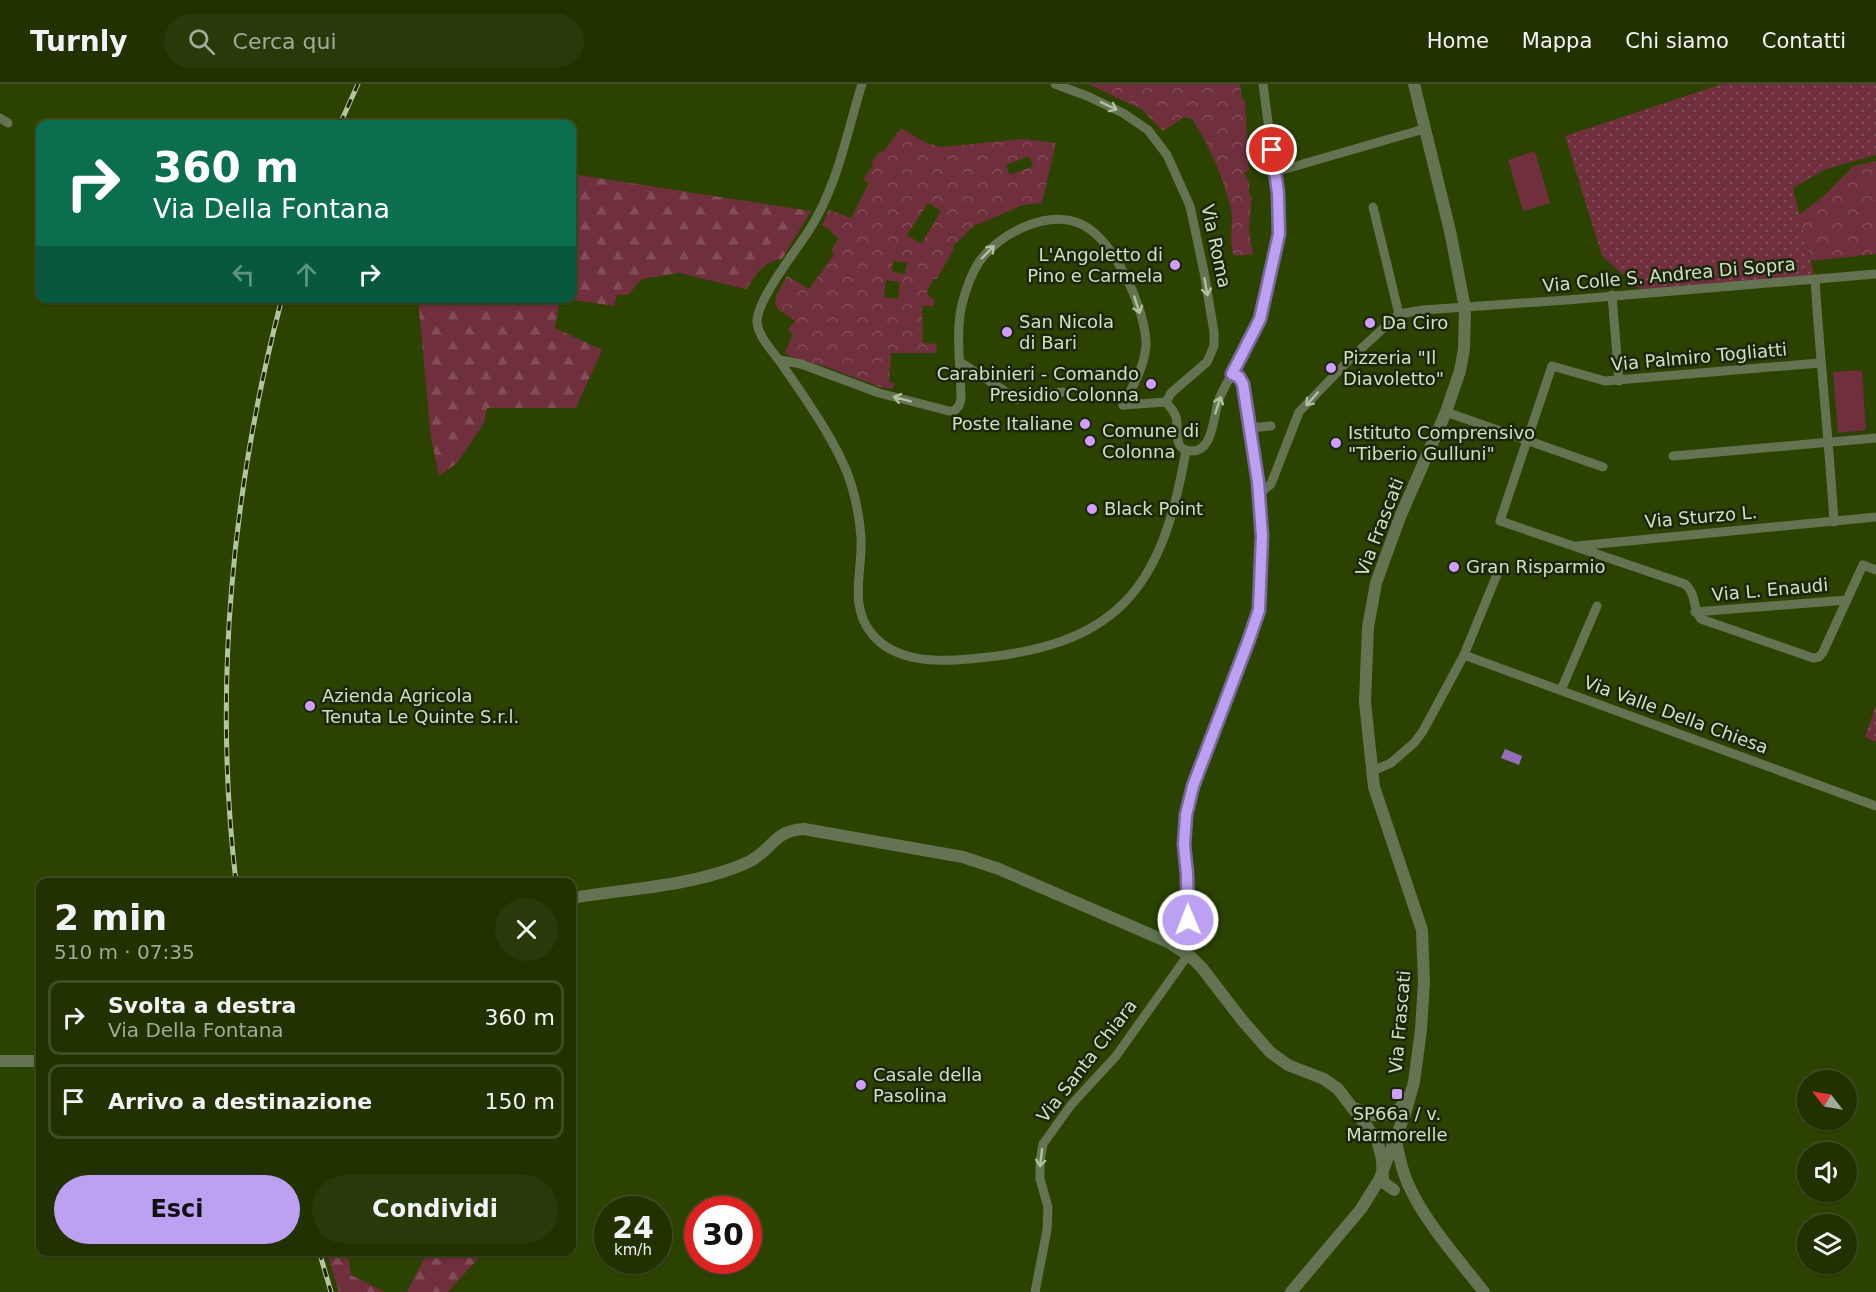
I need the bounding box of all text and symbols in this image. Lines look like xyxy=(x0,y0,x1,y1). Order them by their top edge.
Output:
search box xyxy=(164,14,584,68)
text: Turnly xyxy=(30,25,128,58)
icon: search xyxy=(185,25,218,58)
text: Cerca qui xyxy=(233,29,337,54)
text: Home xyxy=(1427,29,1489,53)
text: Mappa xyxy=(1522,29,1592,53)
text: Chi siamo xyxy=(1625,29,1729,53)
text: Contatti xyxy=(1762,29,1846,53)
one-way arrow xyxy=(1100,101,1118,113)
pin xyxy=(1246,124,1297,175)
icon: arrive xyxy=(1255,133,1288,166)
text: 360 m xyxy=(153,143,299,192)
icon: right xyxy=(54,144,132,222)
text: Via Della Fontana xyxy=(153,193,390,224)
street label: Via Roma xyxy=(1197,202,1236,290)
one-way arrow xyxy=(981,244,996,259)
place label: L'Angoletto di Pino e Carmela xyxy=(1027,244,1163,286)
street label: Via Colle S. Andrea Di Sopra xyxy=(1542,253,1796,296)
icon: left xyxy=(227,258,260,291)
icon: ahead xyxy=(290,258,323,291)
icon: right xyxy=(353,258,386,291)
marker: L'Angoletto di Pino e Carmela xyxy=(1168,258,1182,272)
one-way arrow xyxy=(1201,277,1212,296)
one-way arrow xyxy=(1132,295,1143,314)
place label: San Nicola di Bari xyxy=(1019,311,1114,353)
place label: Da Ciro xyxy=(1382,312,1448,333)
marker: Da Ciro xyxy=(1363,316,1377,330)
marker: San Nicola di Bari xyxy=(1000,325,1014,339)
street label: Via Palmiro Togliatti xyxy=(1610,338,1788,375)
place label: Pizzeria "Il Diavoletto" xyxy=(1343,347,1444,389)
marker: Pizzeria "Il Diavoletto" xyxy=(1324,361,1338,375)
place label: Carabinieri - Comando Presidio Colonna xyxy=(937,363,1139,405)
marker: Carabinieri - Comando Presidio Colonna xyxy=(1144,377,1158,391)
one-way arrow xyxy=(1305,391,1319,406)
one-way arrow xyxy=(892,392,911,404)
one-way arrow xyxy=(1213,396,1224,415)
place label: Poste Italiane xyxy=(952,413,1073,434)
marker: Poste Italiane xyxy=(1078,417,1092,431)
place label: Comune di Colonna xyxy=(1102,420,1199,462)
place label: Istituto Comprensivo "Tiberio Gulluni" xyxy=(1348,422,1535,464)
marker: Comune di Colonna xyxy=(1083,434,1097,448)
marker: Istituto Comprensivo "Tiberio Gulluni" xyxy=(1329,436,1343,450)
street label: Via Frascati xyxy=(1351,475,1408,579)
place label: Black Point xyxy=(1104,498,1203,519)
street label: Via Sturzo L. xyxy=(1644,501,1758,532)
marker: Black Point xyxy=(1085,502,1099,516)
place label: Gran Risparmio xyxy=(1466,556,1605,577)
marker: Gran Risparmio xyxy=(1447,560,1461,574)
street label: Via L. Enaudi xyxy=(1711,574,1829,605)
street label: Via Valle Della Chiesa xyxy=(1581,671,1771,758)
place label: Azienda Agricola Tenuta Le Quinte S.r.l. xyxy=(321,685,519,727)
marker: Azienda Agricola Tenuta Le Quinte S.r.l. xyxy=(303,699,317,713)
position arrow xyxy=(1156,888,1220,952)
text: 2 min xyxy=(54,897,167,938)
button: close xyxy=(495,898,558,961)
text: 510 m · 07:35 xyxy=(54,940,195,964)
street label: Via Frascati xyxy=(1385,969,1414,1074)
text: Svolta a destra xyxy=(108,993,296,1018)
street label: Via Santa Chiara xyxy=(1032,995,1141,1126)
icon: right xyxy=(57,1001,90,1034)
text: 360 m xyxy=(485,1005,555,1030)
text: Via Della Fontana xyxy=(108,1018,284,1042)
place label: Casale della Pasolina xyxy=(873,1064,982,1106)
north arrow xyxy=(1797,1070,1857,1130)
map controls xyxy=(1797,1070,1857,1274)
marker: Casale della Pasolina xyxy=(854,1078,868,1092)
icon: arrive xyxy=(57,1085,90,1118)
marker: SP66a / v. Marmorelle xyxy=(1390,1087,1404,1101)
text: Arrivo a destinazione xyxy=(108,1089,372,1114)
text: 150 m xyxy=(485,1089,555,1114)
place label: SP66a / v. Marmorelle xyxy=(1346,1103,1448,1145)
button: sound xyxy=(1797,1142,1857,1202)
one-way arrow xyxy=(1036,1147,1047,1167)
button: Esci xyxy=(54,1175,300,1244)
button: Condividi xyxy=(312,1175,558,1244)
speed limit sign: 30 xyxy=(684,1196,762,1274)
text: 24 xyxy=(612,1210,654,1245)
button: layers xyxy=(1797,1214,1857,1274)
text: km/h xyxy=(614,1241,652,1259)

